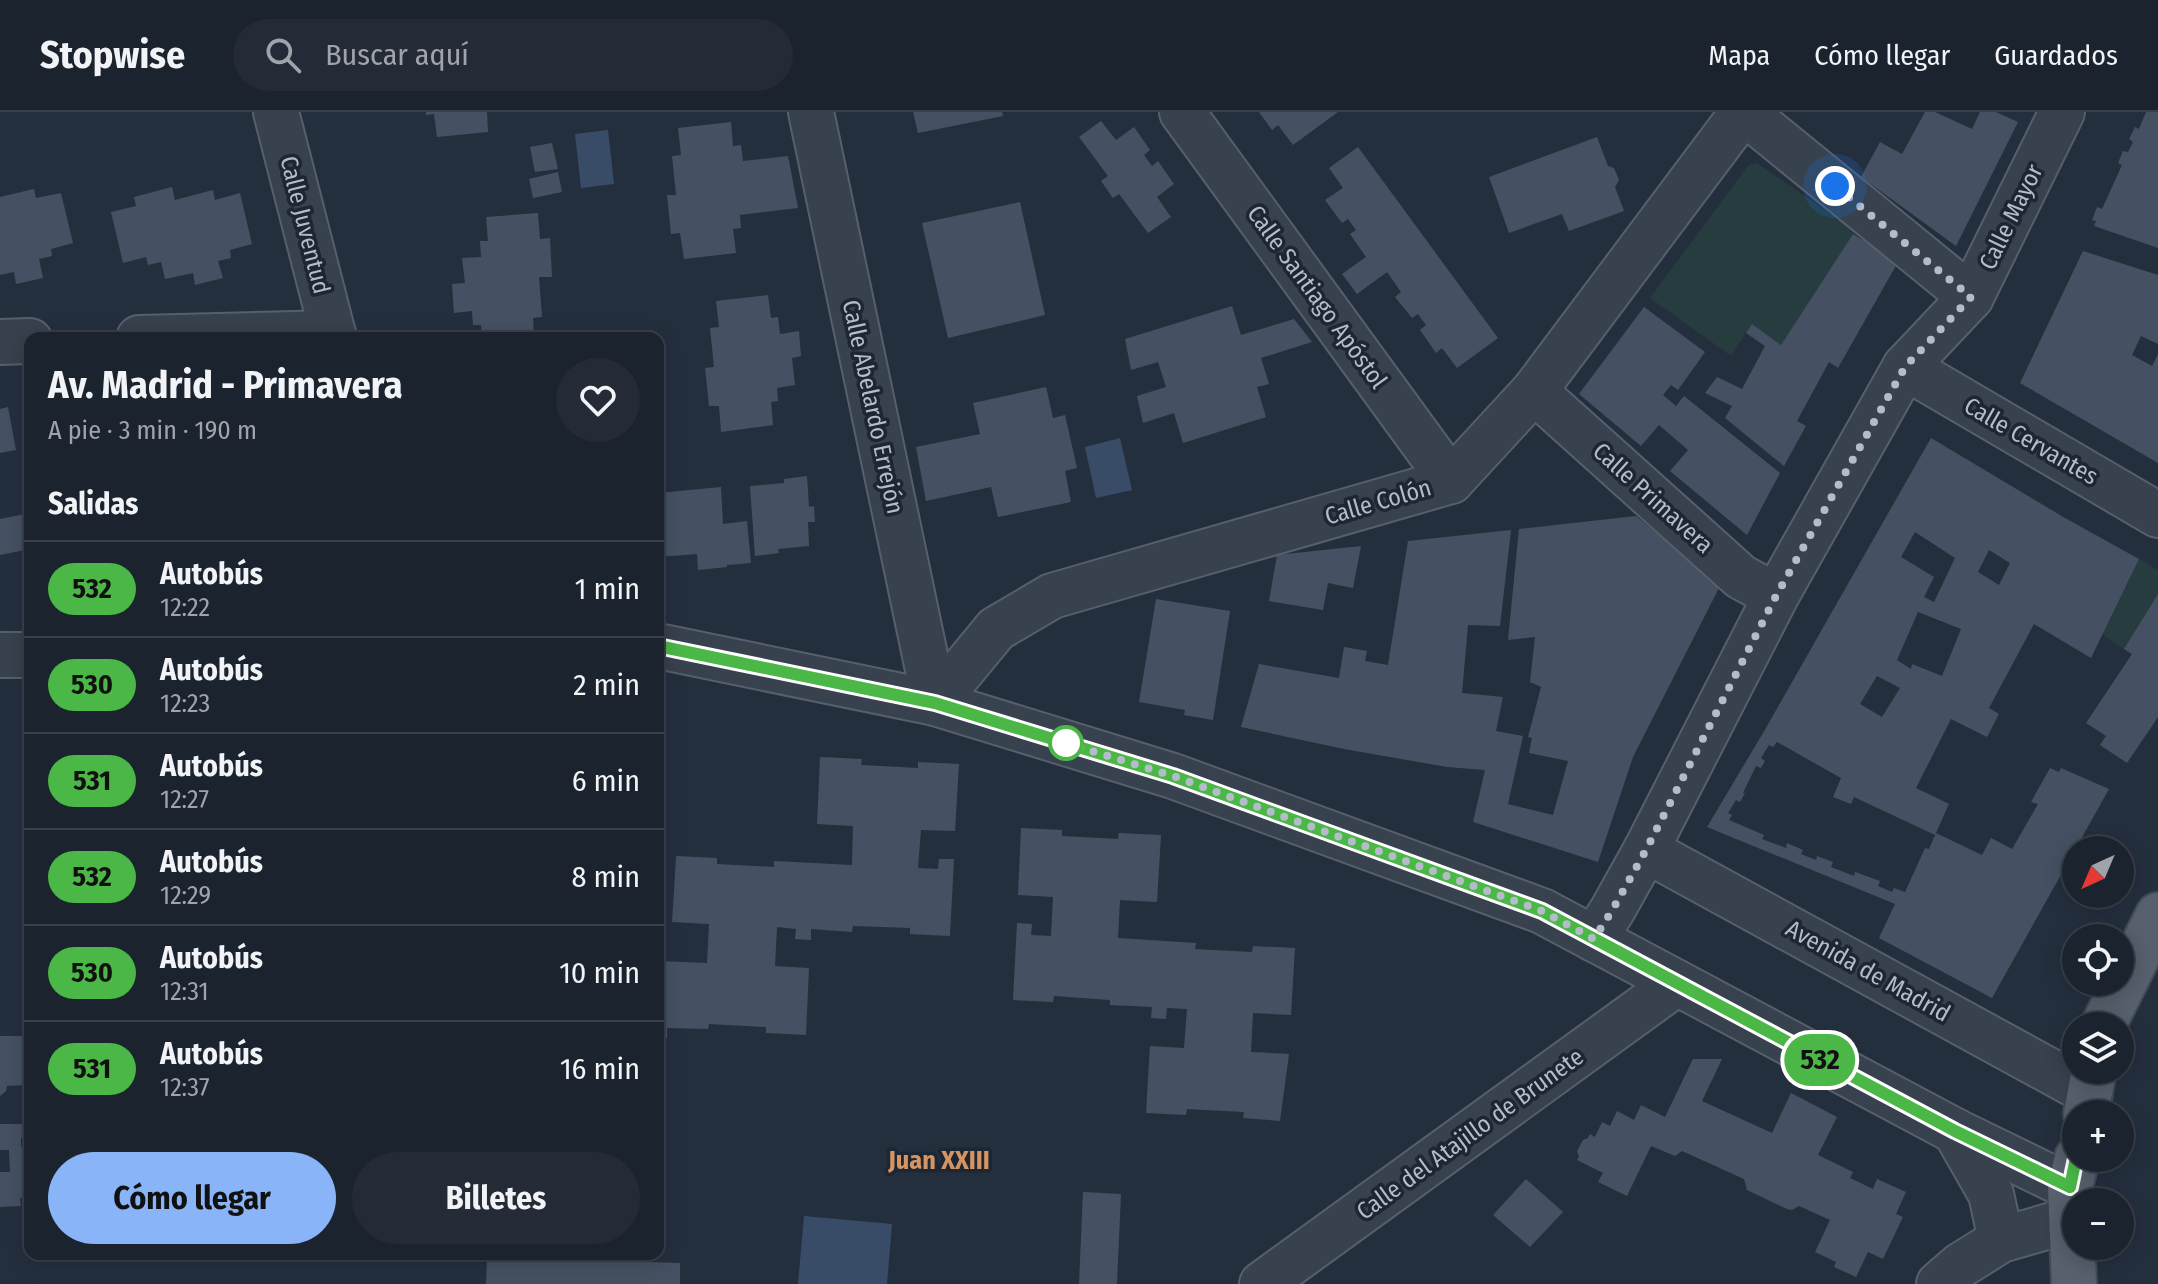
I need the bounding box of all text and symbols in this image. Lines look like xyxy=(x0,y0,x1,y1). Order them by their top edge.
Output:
search box xyxy=(233,19,793,91)
text: Stopwise xyxy=(40,32,185,78)
icon: search xyxy=(261,33,305,77)
text: Buscar aquí xyxy=(325,37,469,73)
text: Mapa xyxy=(1708,39,1770,72)
text: Cómo llegar xyxy=(1814,39,1950,72)
text: Guardados xyxy=(1994,39,2118,72)
street label: Calle Juventud xyxy=(274,153,336,297)
street label: Calle Mayor xyxy=(1974,159,2049,274)
your location xyxy=(1815,166,1855,206)
street label: Calle Santiago Apóstol xyxy=(1241,200,1393,394)
street label: Calle Abelardo Errejón xyxy=(837,298,909,516)
button: heart xyxy=(556,358,640,442)
text: Av. Madrid - Primavera xyxy=(48,362,403,408)
street label: Calle Cervantes xyxy=(1959,391,2103,491)
text: A pie · 3 min · 190 m xyxy=(48,415,257,446)
street label: Calle Primavera xyxy=(1587,437,1719,559)
street label: Calle Colón xyxy=(1322,473,1434,531)
text: Salidas xyxy=(48,486,138,522)
text: Autobús xyxy=(160,556,263,592)
text: 1 min xyxy=(575,571,640,607)
text: 532 xyxy=(72,572,112,605)
text: 12:22 xyxy=(160,592,210,623)
text: Autobús xyxy=(160,652,263,688)
text: 2 min xyxy=(573,667,640,703)
text: 530 xyxy=(71,668,113,701)
text: 12:23 xyxy=(160,688,210,719)
unlabelled marker xyxy=(1049,726,1083,760)
text: Autobús xyxy=(160,748,263,784)
text: 6 min xyxy=(572,763,640,799)
text: 531 xyxy=(73,764,111,797)
text: 12:27 xyxy=(160,784,209,815)
north arrow xyxy=(2062,836,2134,908)
map controls xyxy=(2062,836,2134,1260)
text: Autobús xyxy=(160,844,263,880)
text: 8 min xyxy=(572,859,640,895)
text: 532 xyxy=(72,860,112,893)
text: 12:29 xyxy=(160,880,211,911)
street label: Avenida de Madrid xyxy=(1781,914,1955,1028)
button: locate xyxy=(2062,924,2134,996)
text: Autobús xyxy=(160,940,263,976)
text: 10 min xyxy=(559,955,640,991)
text: 530 xyxy=(71,956,113,989)
text: 12:31 xyxy=(160,976,209,1007)
button: layers xyxy=(2062,1012,2134,1084)
line badge: 532 xyxy=(1774,1034,1866,1086)
text: Autobús xyxy=(160,1036,263,1072)
street label: Calle del Atajillo de Brunete xyxy=(1351,1042,1589,1226)
text: 532 xyxy=(1800,1043,1840,1076)
text: 16 min xyxy=(560,1051,640,1087)
text: 531 xyxy=(73,1052,111,1085)
text: 12:37 xyxy=(160,1072,209,1103)
button: + xyxy=(2062,1100,2134,1172)
district label: Juan XXIII xyxy=(887,1145,990,1176)
button: Cómo llegar xyxy=(48,1152,336,1244)
button: Billetes xyxy=(352,1152,640,1244)
button: − xyxy=(2062,1188,2134,1260)

